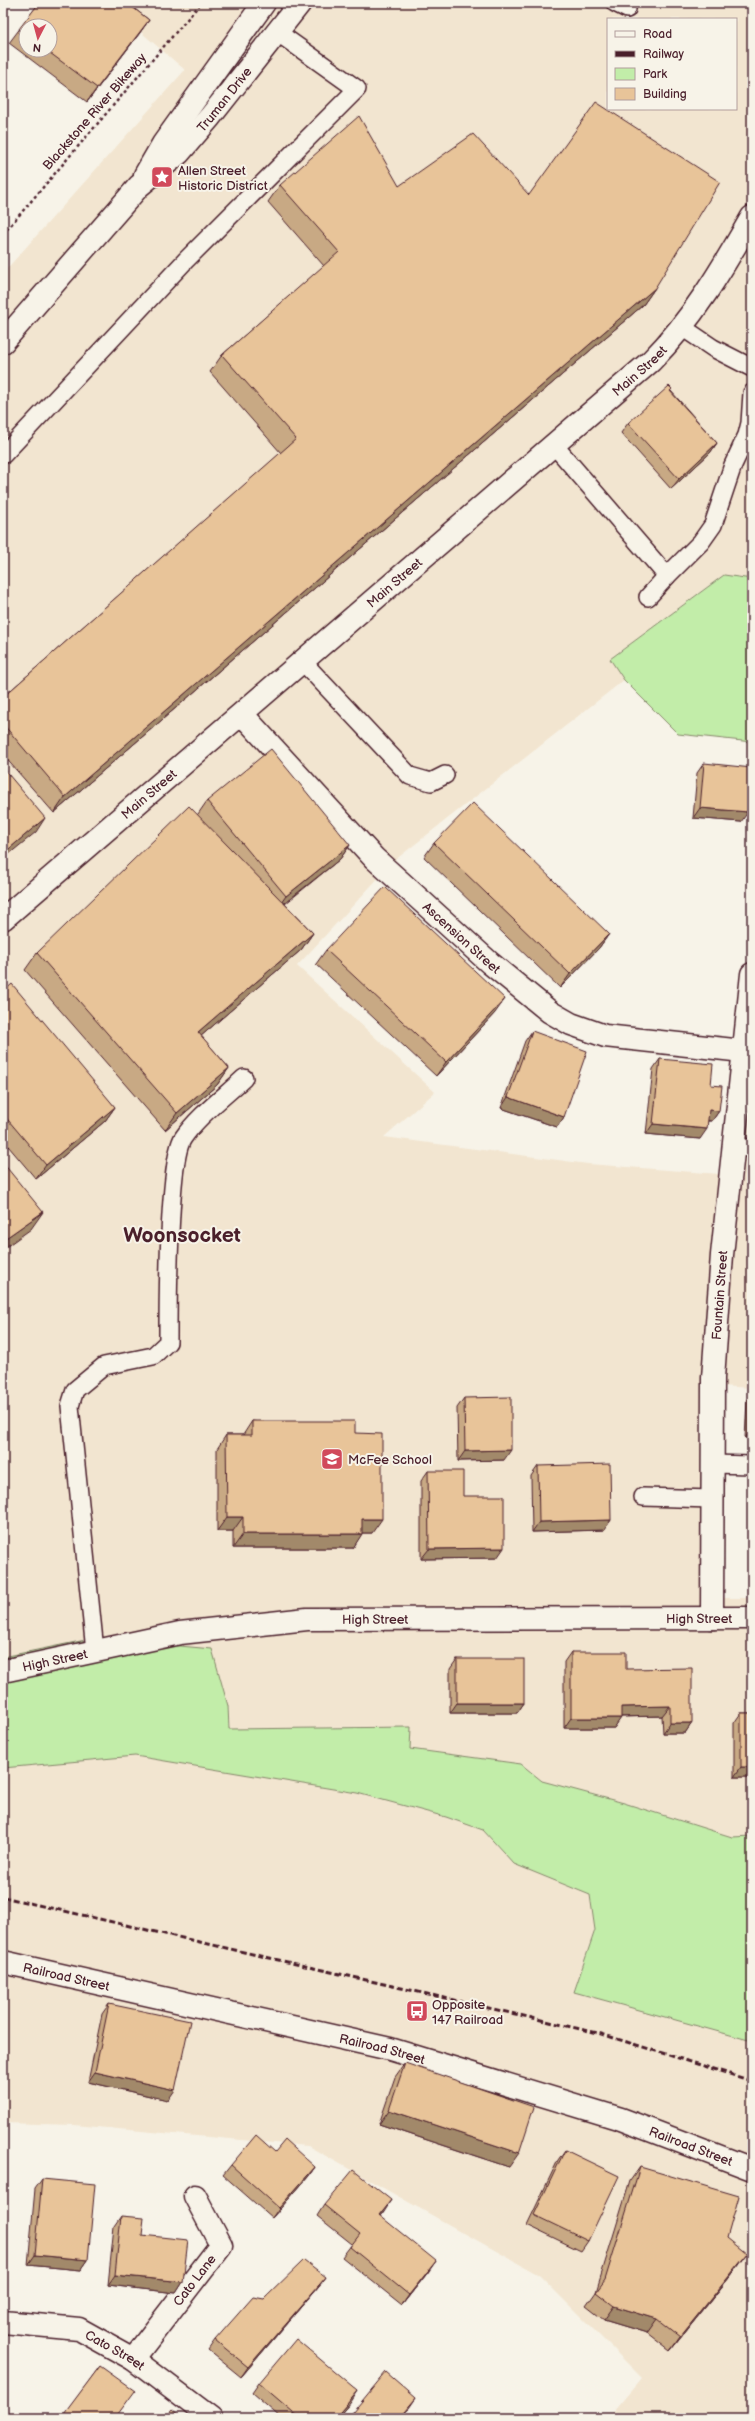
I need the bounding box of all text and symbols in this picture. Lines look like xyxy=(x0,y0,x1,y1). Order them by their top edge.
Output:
north arrow xyxy=(18,18,58,58)
legend xyxy=(607,18,737,110)
text: Road xyxy=(643,27,672,42)
text: N xyxy=(32,41,42,54)
text: Railway xyxy=(643,47,685,62)
street label: Blackstone River Bikeway xyxy=(40,50,150,173)
street label: Truman Drive xyxy=(194,64,256,136)
text: Park xyxy=(643,67,667,82)
text: Building xyxy=(643,87,687,102)
place label: Allen Street Historic District xyxy=(178,163,268,194)
place icon: Allen Street Historic District xyxy=(149,164,175,190)
street label: Main Street xyxy=(609,343,671,400)
street label: Main Street xyxy=(364,555,426,611)
street label: Main Street xyxy=(118,766,180,823)
street label: Ascension Street xyxy=(419,899,504,977)
district label: Woonsocket xyxy=(123,1223,241,1248)
street label: Fountain Street xyxy=(709,1250,731,1341)
school or university icon: McFee School xyxy=(319,1446,345,1472)
place label: McFee School xyxy=(348,1452,432,1468)
street label: High Street xyxy=(666,1611,732,1627)
street label: High Street xyxy=(342,1612,408,1628)
street label: High Street xyxy=(21,1646,89,1676)
street label: Railroad Street xyxy=(21,1960,111,1995)
place label: Opposite 147 Railroad xyxy=(432,1997,503,2028)
bus stop icon: Opposite 147 Railroad xyxy=(404,1998,430,2024)
street label: Railroad Street xyxy=(338,2031,427,2068)
street label: Railroad Street xyxy=(647,2123,735,2170)
street label: Cato Lane xyxy=(170,2251,220,2309)
street label: Cato Street xyxy=(82,2327,148,2374)

